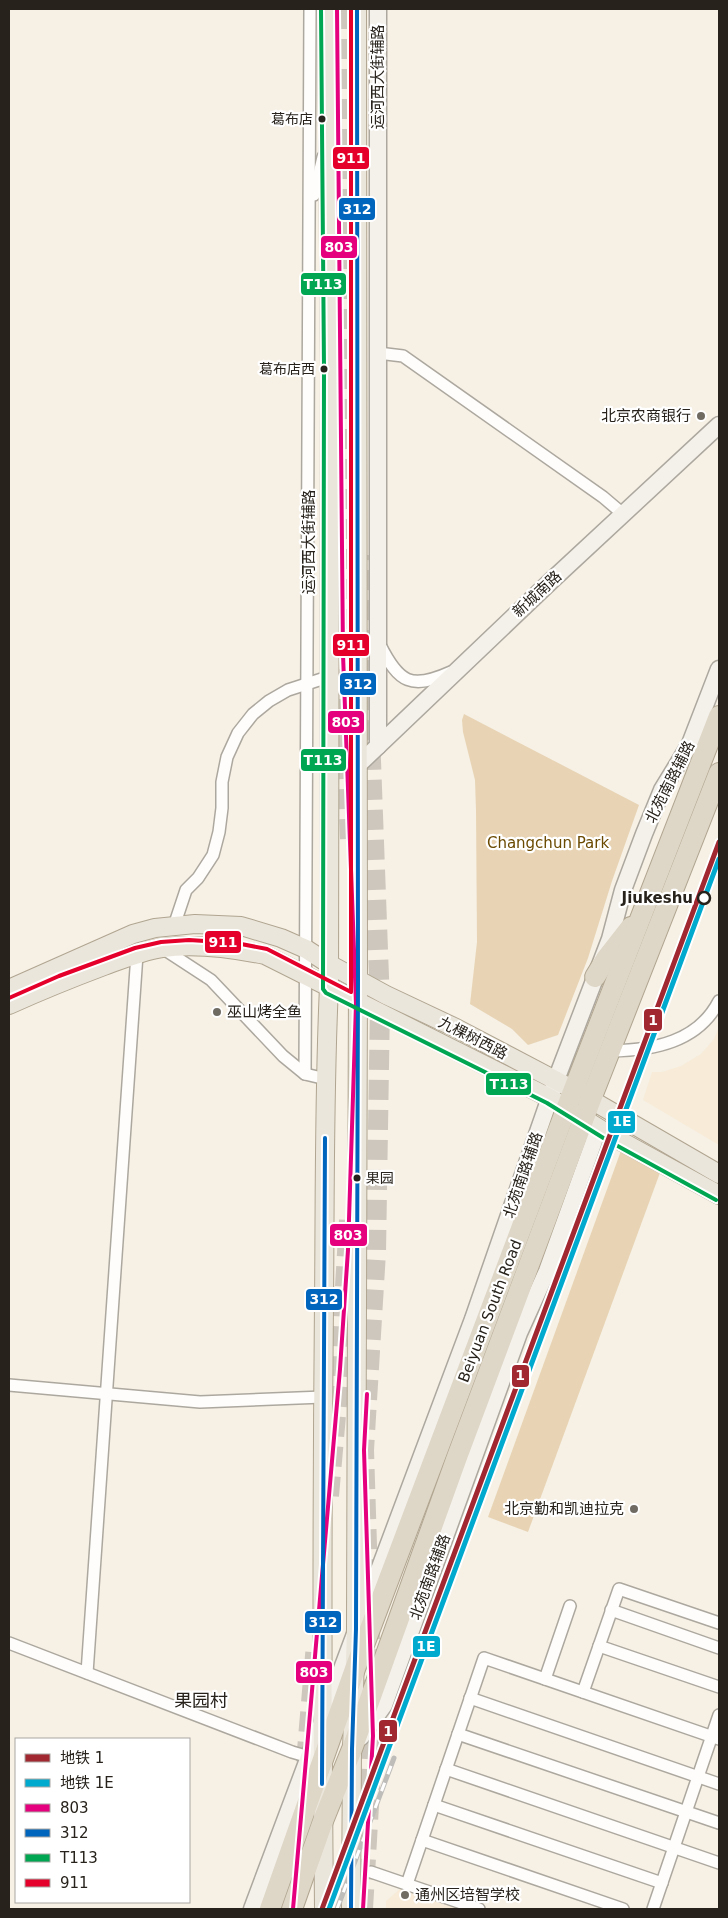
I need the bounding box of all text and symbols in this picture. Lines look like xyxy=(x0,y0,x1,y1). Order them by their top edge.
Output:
street label: 运河西大街辅路 xyxy=(369,24,387,130)
place label: 葛布店 xyxy=(271,111,313,127)
marker: 葛布店 xyxy=(317,114,327,124)
line badge: 911 xyxy=(332,146,370,170)
text: 911 xyxy=(336,150,366,166)
line badge: 312 xyxy=(338,197,376,221)
text: 312 xyxy=(342,201,372,217)
line badge: 803 xyxy=(320,235,358,259)
text: 803 xyxy=(324,239,354,255)
line badge: T113 xyxy=(300,272,347,296)
text: T113 xyxy=(304,276,342,292)
place label: 葛布店西 xyxy=(259,361,315,377)
marker: 葛布店西 xyxy=(319,364,329,374)
place label: 北京农商银行 xyxy=(601,407,691,425)
marker: 北京农商银行 xyxy=(695,410,707,422)
street label: 运河西大街辅路 xyxy=(300,489,318,595)
street label: 新城南路 xyxy=(509,567,565,621)
line badge: 911 xyxy=(332,633,370,657)
text: 911 xyxy=(336,637,366,653)
line badge: 312 xyxy=(339,672,377,696)
text: 312 xyxy=(343,676,373,692)
line badge: 803 xyxy=(327,710,365,734)
text: 803 xyxy=(331,714,361,730)
street label: 北苑南路辅路 xyxy=(642,738,698,826)
line badge: T113 xyxy=(300,748,347,772)
text: T113 xyxy=(304,752,342,768)
park label: Changchun Park xyxy=(487,834,609,852)
place label: Jiukeshu xyxy=(621,889,693,907)
marker: Jiukeshu xyxy=(697,891,711,905)
line badge: 911 xyxy=(204,930,242,954)
text: 911 xyxy=(208,934,238,950)
place label: 巫山烤全鱼 xyxy=(227,1003,302,1021)
marker: 巫山烤全鱼 xyxy=(211,1006,223,1018)
line badge: 1 xyxy=(643,1008,663,1032)
text: 1 xyxy=(648,1012,658,1028)
street label: 九棵树西路 xyxy=(435,1013,511,1063)
line badge: T113 xyxy=(485,1072,532,1096)
text: T113 xyxy=(490,1076,528,1092)
line badge: 1E xyxy=(607,1110,636,1134)
text: 1E xyxy=(612,1113,632,1129)
street label: 北苑南路辅路 xyxy=(500,1130,546,1220)
place label: 果园 xyxy=(366,1170,394,1186)
marker: 果园 xyxy=(352,1173,362,1183)
line badge: 803 xyxy=(329,1223,368,1247)
text: 803 xyxy=(333,1227,363,1243)
street label: Beiyuan South Road xyxy=(454,1237,526,1385)
line badge: 312 xyxy=(305,1288,343,1311)
text: 312 xyxy=(309,1291,339,1307)
line badge: 1 xyxy=(511,1364,530,1388)
text: 1 xyxy=(515,1367,525,1383)
place label: 北京勤和凯迪拉克 xyxy=(504,1500,624,1518)
marker: 北京勤和凯迪拉克 xyxy=(628,1503,640,1515)
street label: 北苑南路辅路 xyxy=(406,1532,454,1622)
line badge: 312 xyxy=(304,1610,342,1634)
text: 312 xyxy=(308,1614,338,1630)
line badge: 1E xyxy=(412,1635,441,1658)
text: 1E xyxy=(416,1638,436,1654)
line badge: 803 xyxy=(295,1660,333,1684)
text: 803 xyxy=(299,1664,329,1680)
district label: 果园村 xyxy=(174,1690,228,1711)
line badge: 1 xyxy=(378,1719,398,1743)
text: 1 xyxy=(383,1723,393,1739)
legend xyxy=(15,1738,190,1903)
text: 地铁 1 xyxy=(60,1749,104,1767)
text: 地铁 1E xyxy=(60,1774,114,1792)
text: 803 xyxy=(60,1799,89,1817)
text: 312 xyxy=(60,1824,89,1842)
text: T113 xyxy=(59,1849,98,1867)
text: 911 xyxy=(60,1874,89,1892)
place label: 通州区培智学校 xyxy=(415,1886,520,1904)
marker: 通州区培智学校 xyxy=(399,1889,411,1901)

